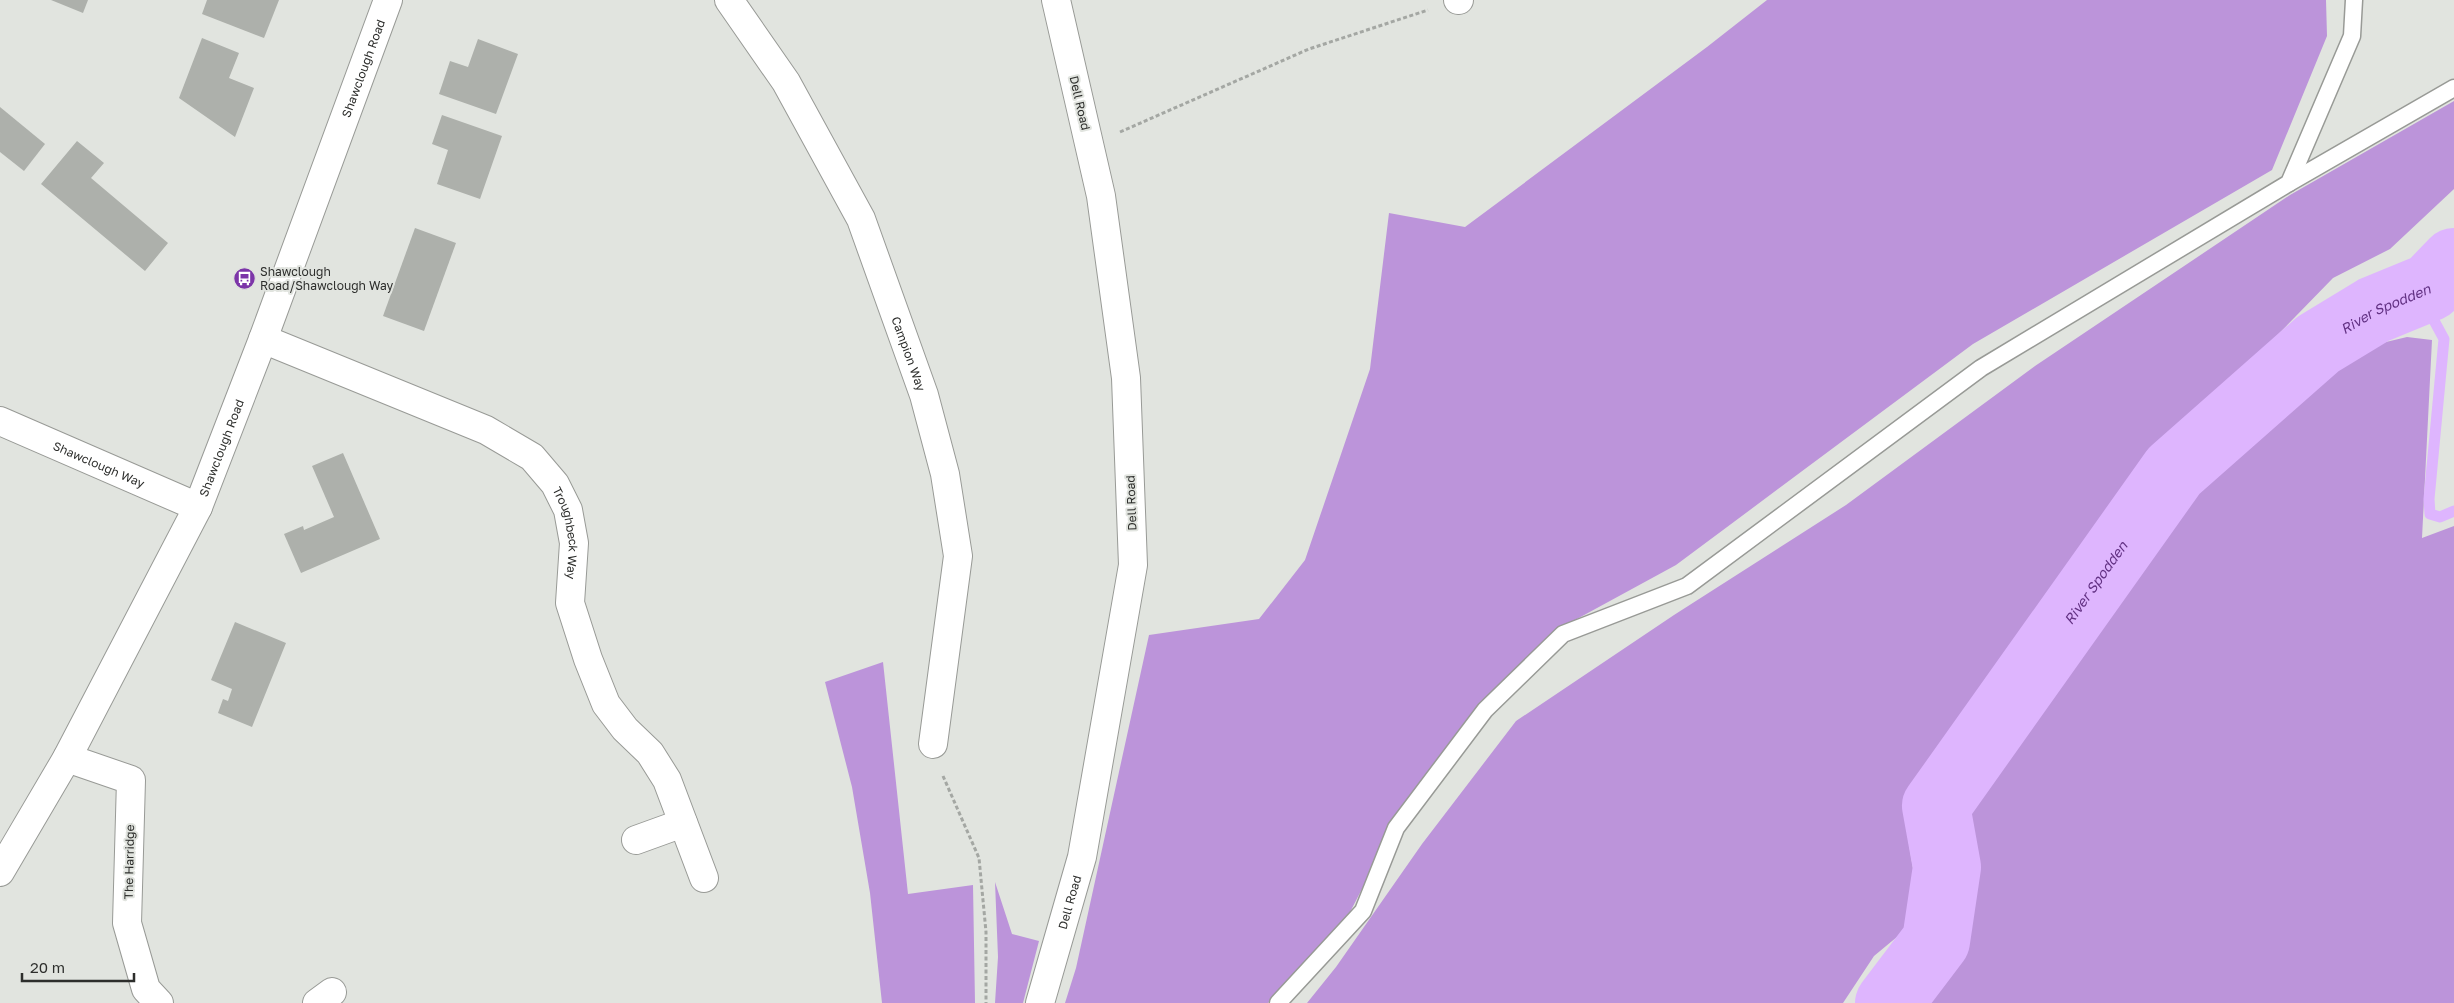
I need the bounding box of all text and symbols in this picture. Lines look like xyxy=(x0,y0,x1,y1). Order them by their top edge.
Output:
street label: Shawclough Road xyxy=(338,17,388,119)
street label: Dell Road xyxy=(1066,74,1094,132)
place label: Shawclough Road/Shawclough Way xyxy=(260,264,394,293)
bus stop icon: Shawclough Road/Shawclough Way xyxy=(232,266,256,290)
water label: River Spodden xyxy=(2337,279,2434,337)
street label: Campion Way xyxy=(889,314,929,393)
street label: Shawclough Road xyxy=(195,397,247,499)
street label: Shawclough Way xyxy=(51,438,147,491)
street label: Dell Road xyxy=(1123,475,1139,531)
street label: Troughbeck Way xyxy=(550,484,582,580)
water label: River Spodden xyxy=(2060,536,2131,627)
street label: The Harridge xyxy=(121,824,137,900)
street label: Dell Road xyxy=(1054,873,1084,931)
scale bar xyxy=(22,950,135,982)
text: 20 m xyxy=(30,958,65,976)

